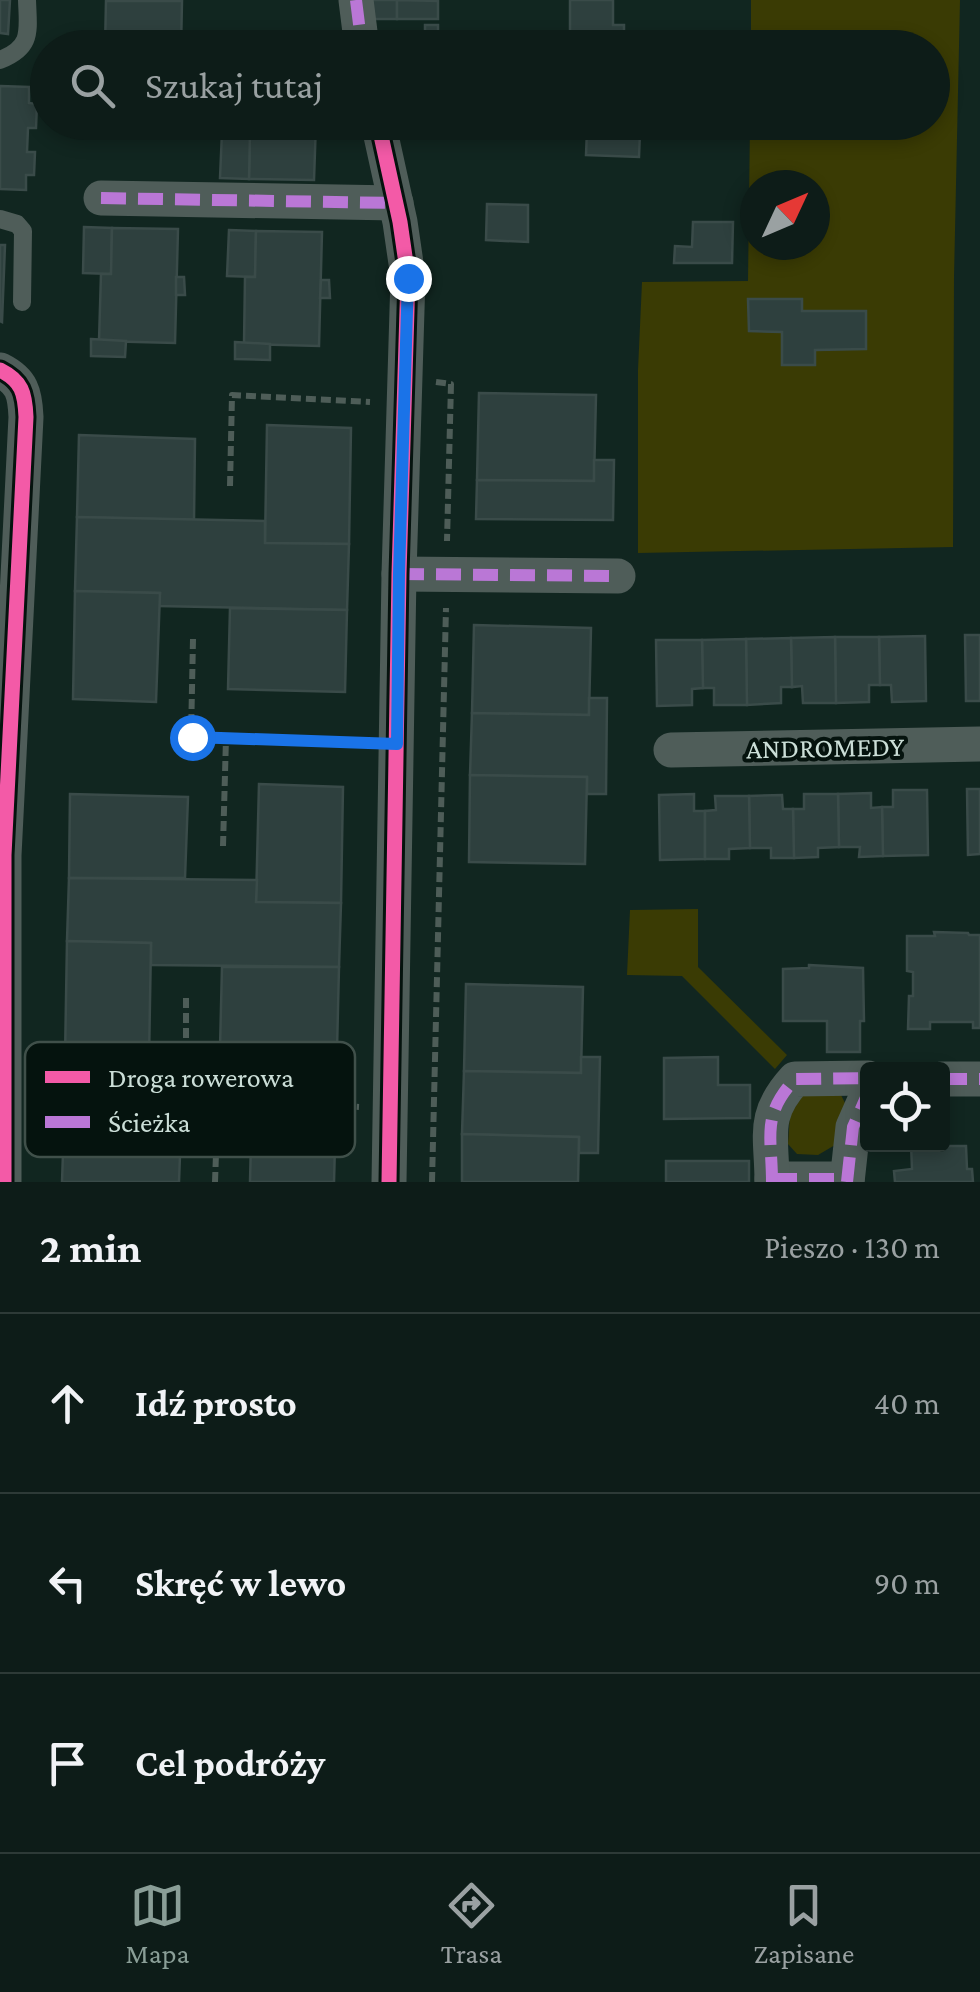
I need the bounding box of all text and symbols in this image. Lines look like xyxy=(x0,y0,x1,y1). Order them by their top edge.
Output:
search box xyxy=(30,30,950,140)
icon: search xyxy=(65,58,120,113)
text: Szukaj tutaj xyxy=(145,64,323,106)
north arrow xyxy=(740,170,830,260)
route end xyxy=(386,256,432,302)
route start xyxy=(170,715,216,761)
street label: ANDROMEDY xyxy=(746,731,904,764)
legend xyxy=(25,1042,355,1157)
text: Droga rowerowa xyxy=(108,1062,294,1093)
map controls xyxy=(860,1062,950,1152)
button: locate xyxy=(860,1062,950,1152)
text: Ścieżka xyxy=(108,1107,190,1138)
text: 2 min xyxy=(40,1224,141,1271)
text: Pieszo · 130 m xyxy=(764,1229,940,1265)
icon: ahead xyxy=(40,1376,95,1431)
text: Idź prosto xyxy=(135,1382,297,1424)
text: 40 m xyxy=(874,1385,940,1421)
icon: left xyxy=(40,1556,95,1611)
text: Skręć w lewo xyxy=(135,1562,346,1604)
text: 90 m xyxy=(874,1565,940,1601)
icon: arrive xyxy=(40,1736,95,1791)
text: Cel podróży xyxy=(135,1742,325,1784)
tab: Mapa xyxy=(126,1878,189,1969)
tab: Trasa xyxy=(441,1878,502,1969)
tab: Zapisane xyxy=(754,1878,854,1969)

